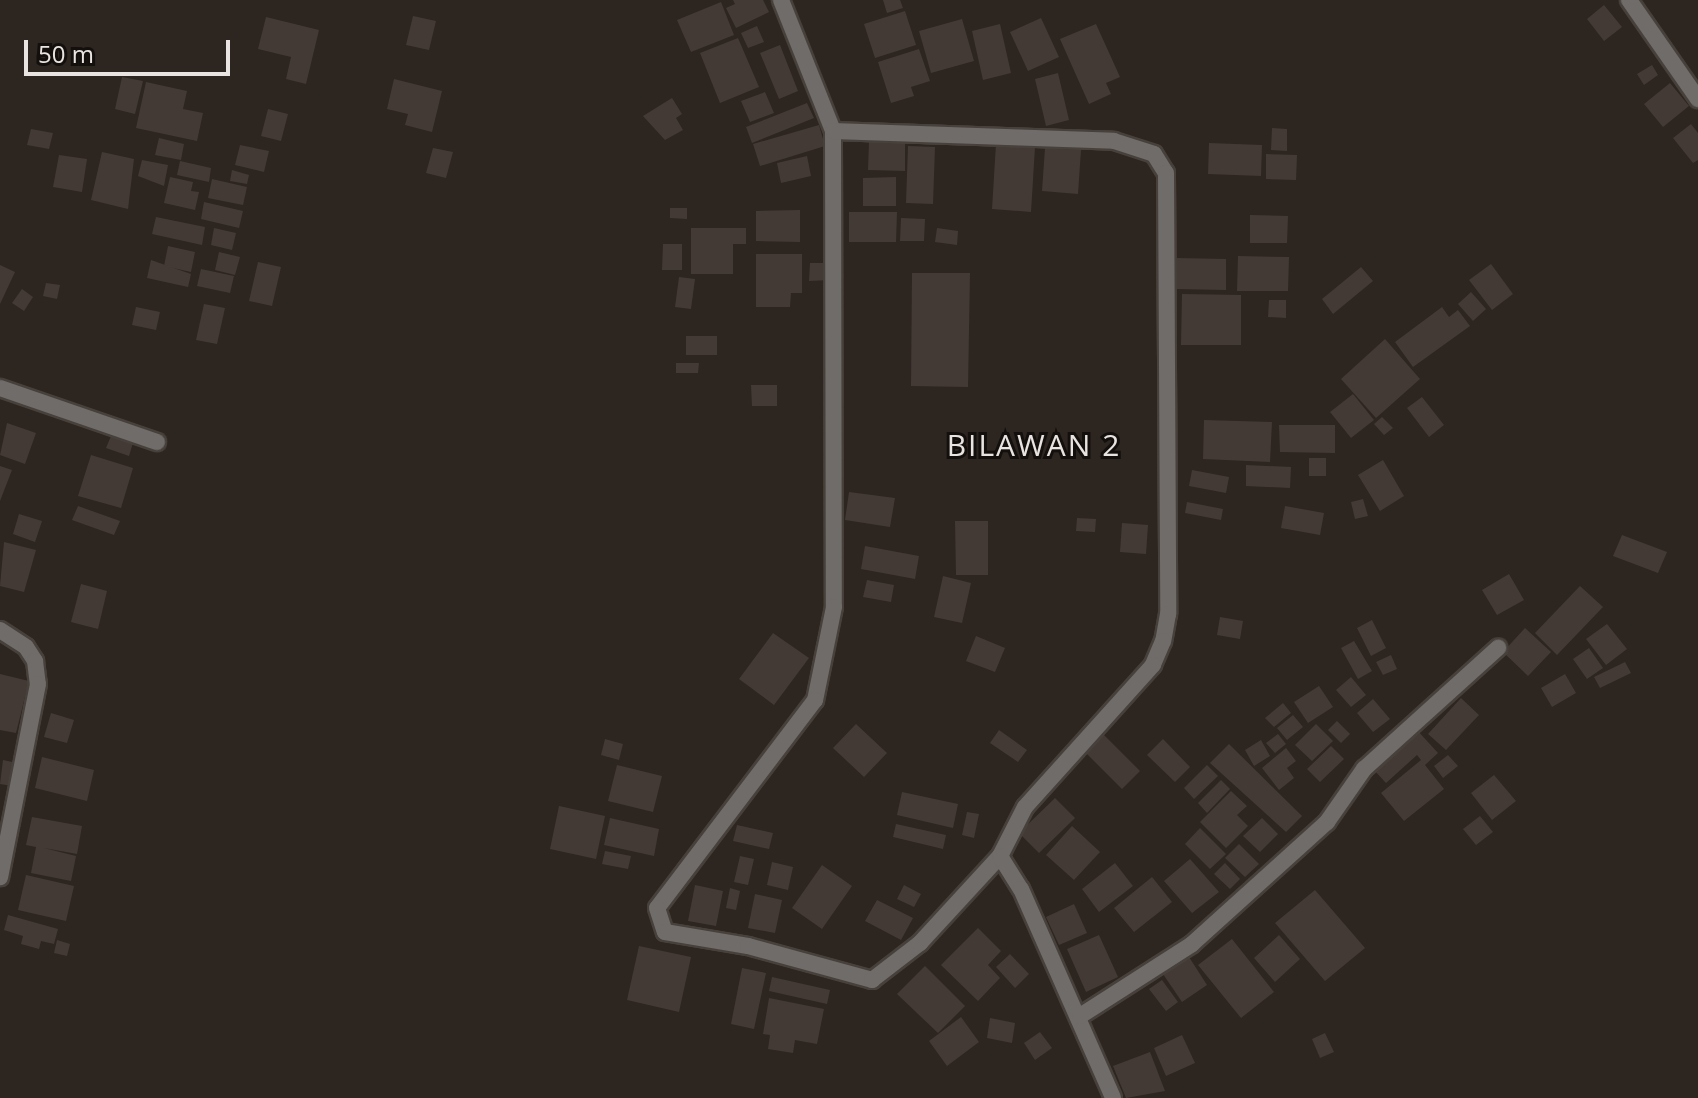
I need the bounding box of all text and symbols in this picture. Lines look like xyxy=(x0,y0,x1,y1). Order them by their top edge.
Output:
scale bar xyxy=(28,24,234,74)
text: 50 m xyxy=(38,37,94,70)
district label: BILAWAN 2 xyxy=(947,427,1121,463)

